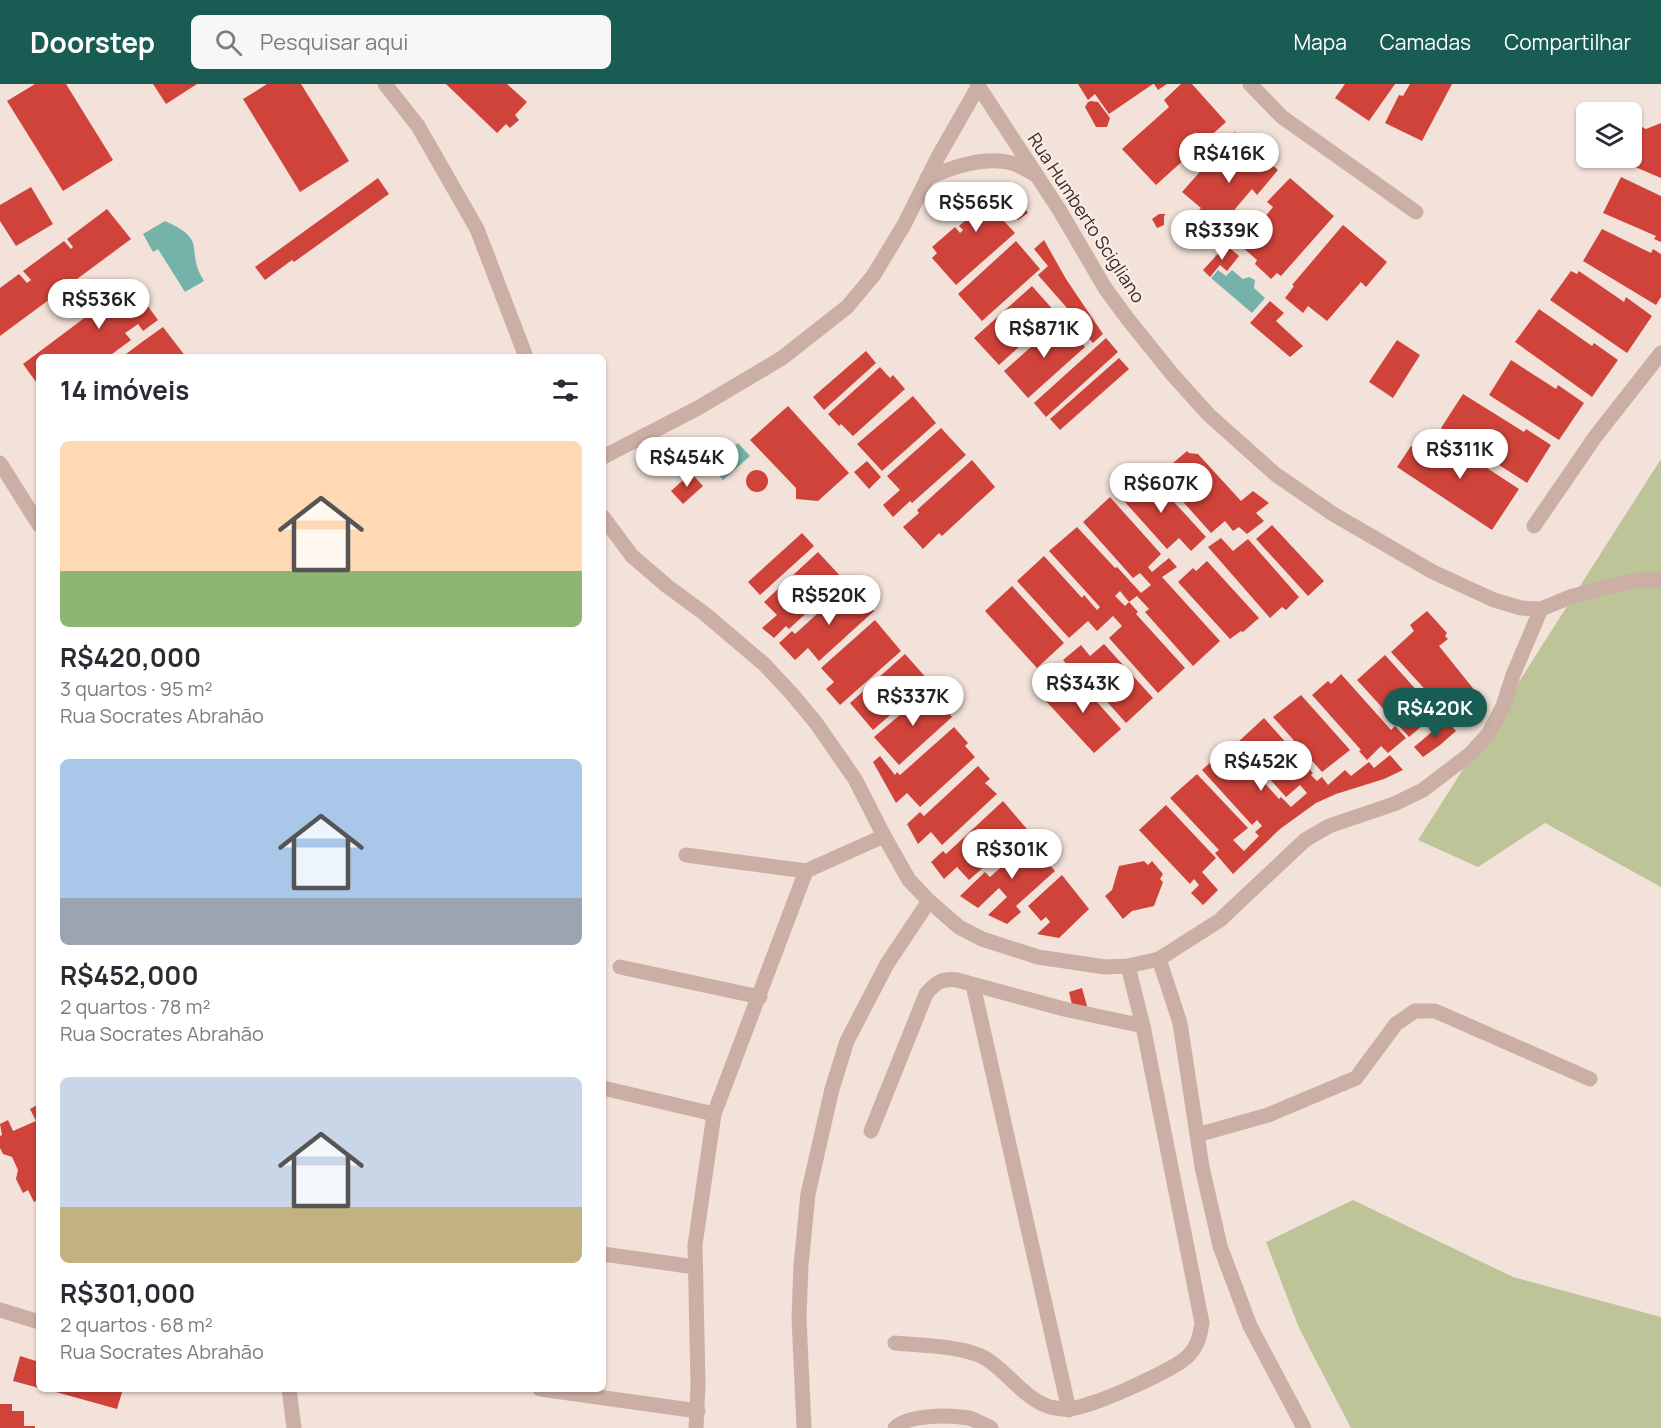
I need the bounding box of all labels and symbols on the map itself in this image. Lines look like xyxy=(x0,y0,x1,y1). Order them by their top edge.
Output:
street label: Rua Humberto Scigliano xyxy=(1023,128,1151,307)
pin: R$416K xyxy=(1180,133,1278,184)
pin: R$565K xyxy=(927,182,1025,233)
pin: R$339K xyxy=(1173,210,1271,261)
pin: R$536K xyxy=(50,279,148,330)
pin: R$871K xyxy=(995,308,1093,359)
pin: R$311K xyxy=(1411,429,1509,480)
pin: R$454K xyxy=(638,437,736,488)
pin: R$607K xyxy=(1112,463,1210,514)
pin: R$520K xyxy=(780,575,878,626)
pin: R$343K xyxy=(1034,663,1132,714)
pin: R$337K xyxy=(864,676,962,727)
pin: R$420K xyxy=(1386,688,1484,739)
pin: R$452K xyxy=(1212,741,1310,792)
pin: R$301K xyxy=(963,829,1061,880)

